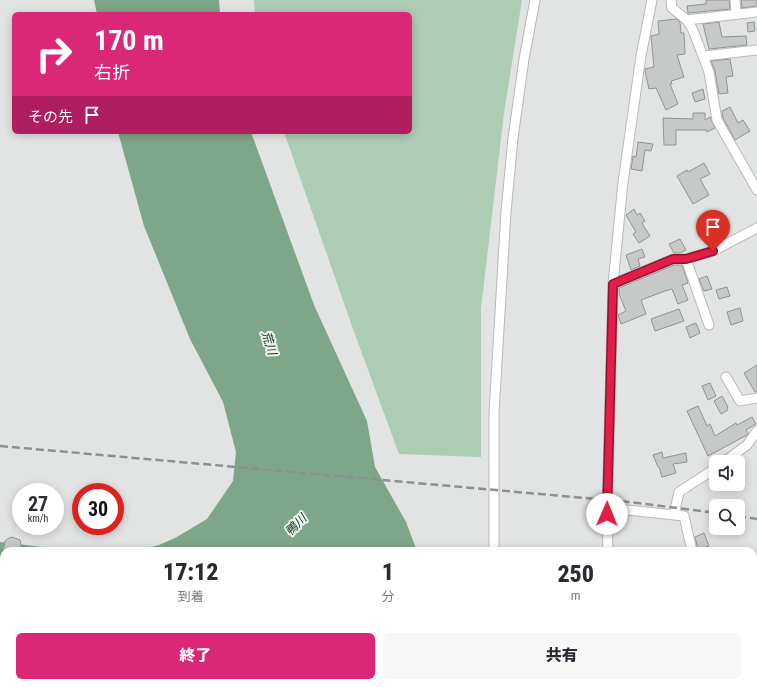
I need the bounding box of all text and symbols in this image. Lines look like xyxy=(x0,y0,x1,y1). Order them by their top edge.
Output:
text: 170 m xyxy=(94,24,164,57)
icon: right xyxy=(28,28,80,80)
text: 右折 xyxy=(94,62,130,83)
icon: arrive xyxy=(81,104,103,126)
text: その先 xyxy=(28,108,73,126)
pin xyxy=(696,210,730,251)
icon: arrive xyxy=(702,216,724,238)
water label: 荒川 xyxy=(259,329,280,358)
map controls xyxy=(709,455,745,535)
button: sound xyxy=(709,455,745,491)
speed limit sign: 30 xyxy=(72,483,124,535)
text: 27 xyxy=(28,492,48,516)
position arrow xyxy=(586,493,628,535)
button: search xyxy=(709,499,745,535)
water label: 鴨川 xyxy=(283,510,311,538)
text: km/h xyxy=(28,513,48,524)
text: 17:12 xyxy=(163,558,219,586)
text: 1 xyxy=(382,558,394,586)
text: 250 xyxy=(557,560,594,588)
text: m xyxy=(571,588,581,603)
text: 到着 xyxy=(178,589,204,604)
text: 分 xyxy=(381,589,394,604)
button: 終了 xyxy=(16,633,375,679)
button: 共有 xyxy=(383,633,741,679)

